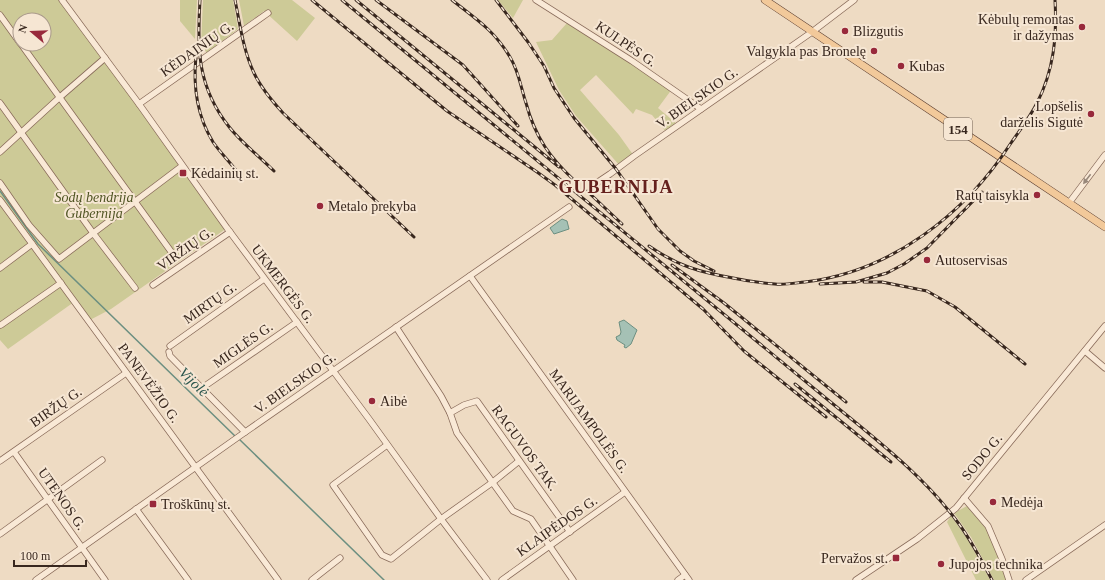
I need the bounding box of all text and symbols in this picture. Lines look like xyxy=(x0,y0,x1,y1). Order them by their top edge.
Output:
north arrow xyxy=(12,12,52,52)
place label: Kėbulų remontas ir dažymas xyxy=(978,12,1074,43)
street label: KĖDAINIŲ G. xyxy=(158,18,236,80)
street label: KULPĖS G. xyxy=(593,18,659,70)
marker: Kėbulų remontas ir dažymas xyxy=(1077,22,1087,32)
text: N xyxy=(16,23,30,34)
place label: Blizgutis xyxy=(853,24,904,39)
marker: Blizgutis xyxy=(840,26,850,36)
place label: Valgykla pas Bronelę xyxy=(746,44,866,59)
marker: Valgykla pas Bronelę xyxy=(869,46,879,56)
place label: Kubas xyxy=(909,59,945,74)
marker: Kubas xyxy=(896,61,906,71)
street label: V. BIELSKIO G. xyxy=(653,64,741,132)
place label: Lopšelis darželis Sigutė xyxy=(1000,99,1083,130)
marker: Lopšelis darželis Sigutė xyxy=(1086,109,1096,119)
road number: 154 xyxy=(944,118,972,140)
place label: Kėdainių st. xyxy=(191,166,259,181)
marker: Kėdainių st. xyxy=(178,168,188,178)
one-way arrow xyxy=(1083,174,1091,185)
district label: GUBERNIJA xyxy=(558,177,674,197)
place label: Ratų taisykla xyxy=(956,188,1030,203)
park label: Sodų bendrija Gubernija xyxy=(55,190,133,221)
marker: Ratų taisykla xyxy=(1032,190,1042,200)
place label: Metalo prekyba xyxy=(328,199,417,214)
marker: Metalo prekyba xyxy=(315,201,325,211)
street label: VIRŽIŲ G. xyxy=(154,224,216,274)
street label: UKMERGĖS G. xyxy=(249,242,317,326)
place label: Autoservisas xyxy=(935,253,1007,268)
marker: Autoservisas xyxy=(922,255,932,265)
street label: MIRTŲ G. xyxy=(181,279,239,327)
street label: MIGLĖS G. xyxy=(210,319,276,371)
street label: PANEVĖŽIO G. xyxy=(115,340,184,426)
street label: V. BIELSKIO G. xyxy=(251,349,339,417)
water label: Vijolė xyxy=(176,364,212,400)
street label: MARIJAMPOLĖS G. xyxy=(546,366,632,476)
street label: BIRŽŲ G. xyxy=(27,383,85,430)
place label: Aibė xyxy=(380,394,407,409)
marker: Aibė xyxy=(367,396,377,406)
street label: RAGUVOS TAK. xyxy=(489,402,561,494)
street label: SODO G. xyxy=(959,431,1005,483)
street label: UTENOS G. xyxy=(35,465,89,533)
street label: KLAIPĖDOS G. xyxy=(514,493,600,559)
place label: Medėja xyxy=(1001,495,1044,510)
place label: Troškūnų st. xyxy=(161,497,231,512)
marker: Medėja xyxy=(988,497,998,507)
marker: Troškūnų st. xyxy=(148,499,158,509)
scale bar xyxy=(14,542,86,568)
text: 100 m xyxy=(20,549,51,563)
place label: Pervažos st. xyxy=(821,551,888,566)
marker: Pervažos st. xyxy=(891,553,901,563)
place label: Jupojos technika xyxy=(949,557,1043,572)
marker: Jupojos technika xyxy=(936,559,946,569)

